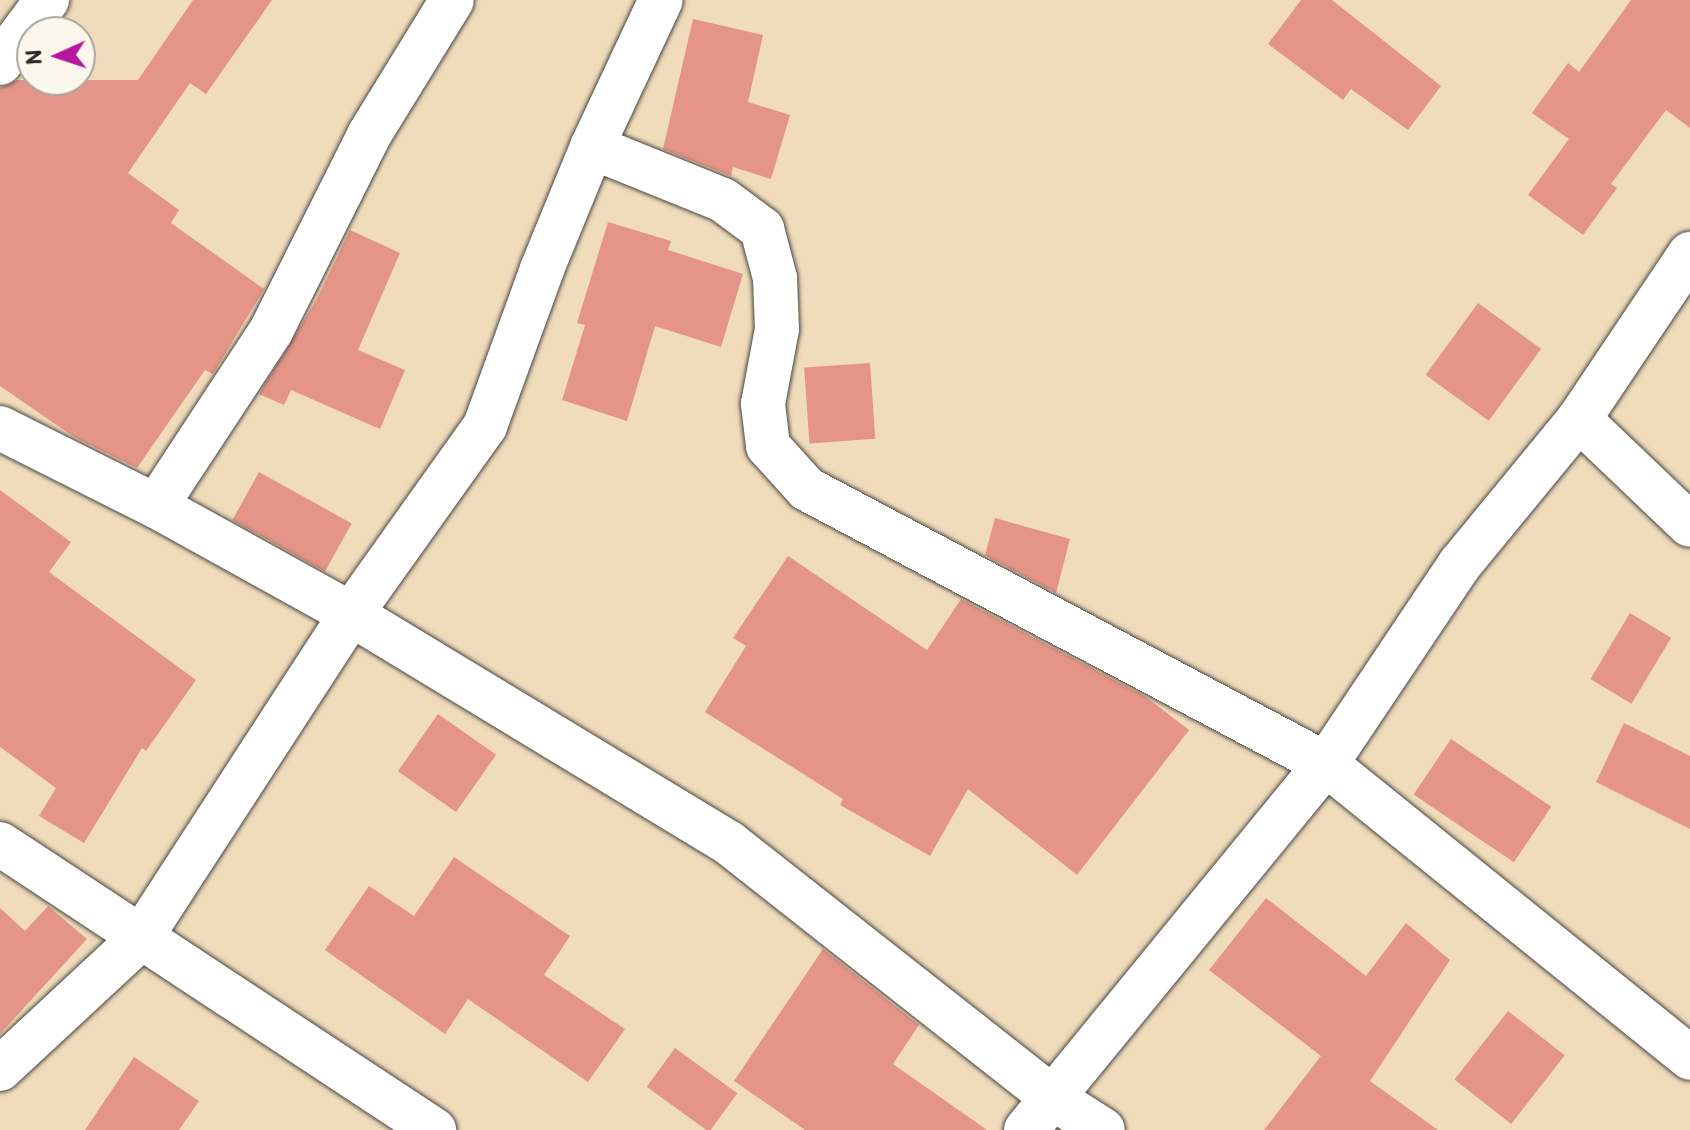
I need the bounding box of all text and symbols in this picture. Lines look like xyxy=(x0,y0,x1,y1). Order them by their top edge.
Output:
north arrow xyxy=(16,16,96,96)
text: N xyxy=(20,49,47,65)

